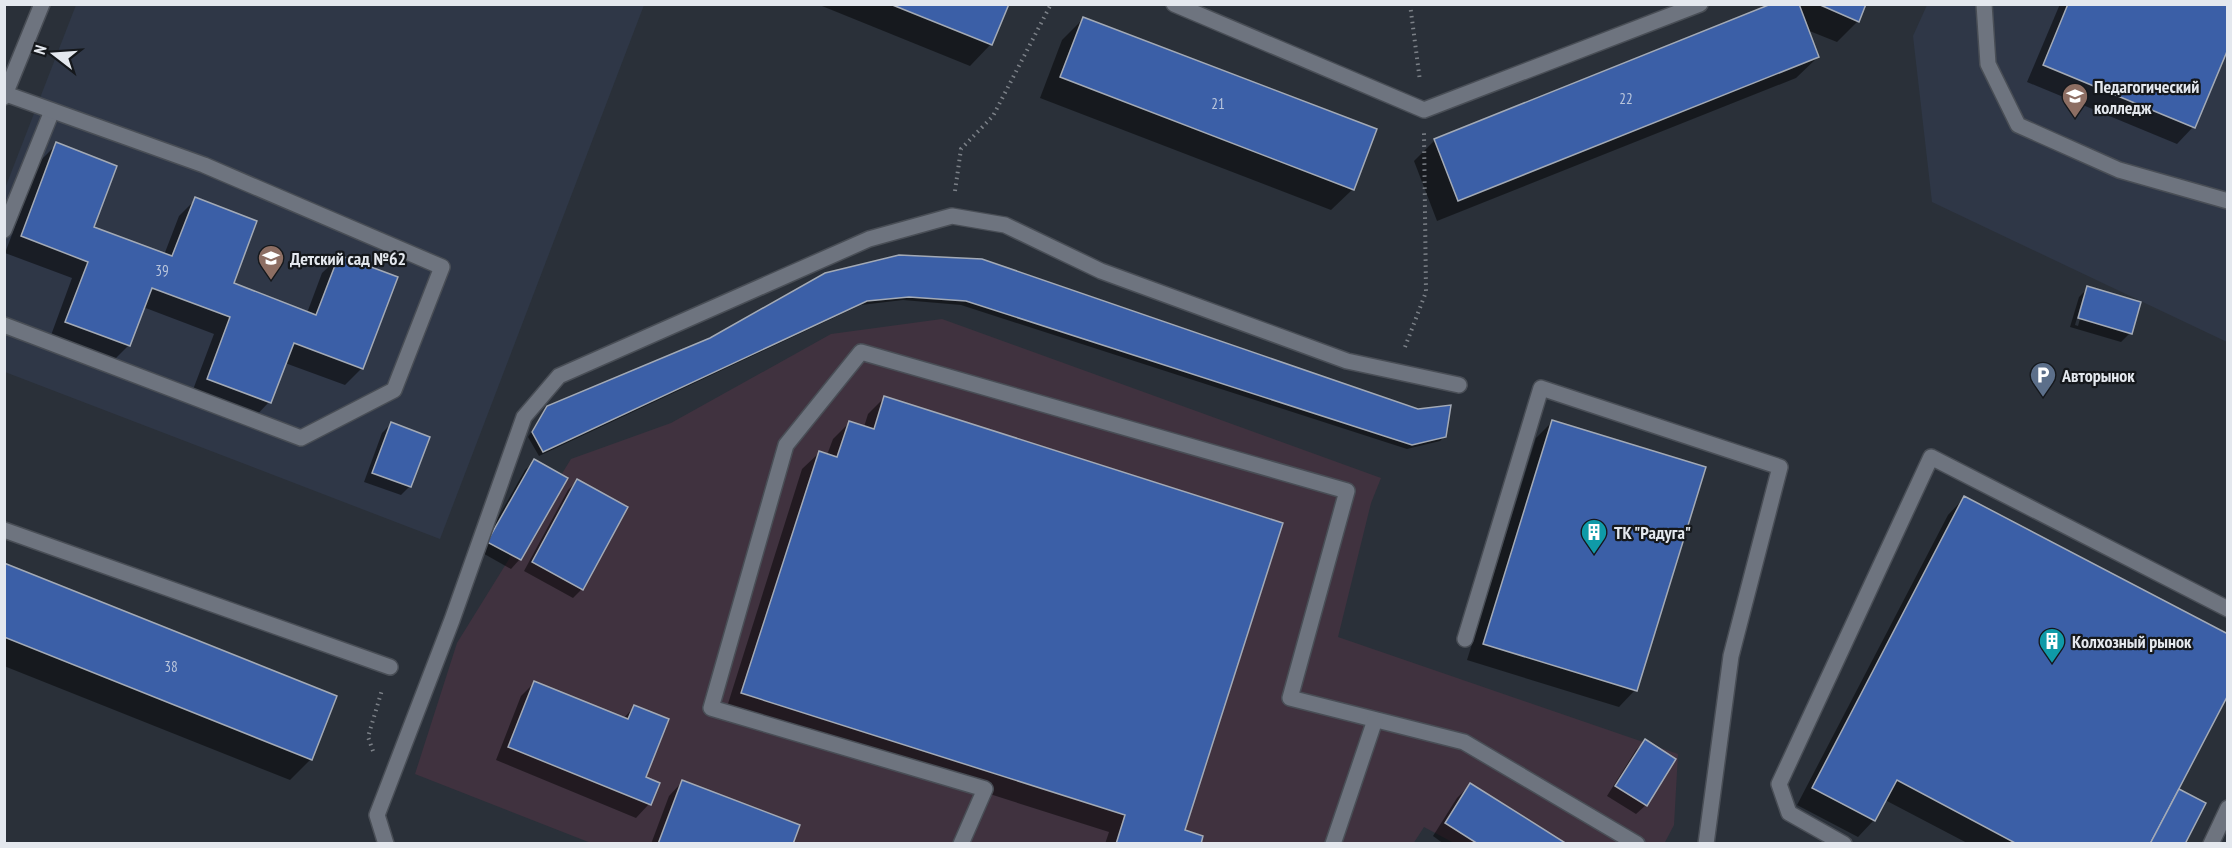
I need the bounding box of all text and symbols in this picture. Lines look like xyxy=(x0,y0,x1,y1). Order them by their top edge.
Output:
north arrow xyxy=(24,24,84,84)
text: N xyxy=(29,43,50,57)
place label: Педагогический колледж xyxy=(2094,75,2199,119)
school or university icon: Педагогический колледж xyxy=(2060,81,2090,119)
house number: 22 xyxy=(1619,89,1633,108)
house number: 21 xyxy=(1211,94,1225,113)
school or university icon: Детский сад №62 xyxy=(256,243,286,281)
place label: Детский сад №62 xyxy=(290,247,406,270)
house number: 39 xyxy=(155,261,169,280)
parking icon: Авторынок xyxy=(2028,360,2058,398)
place label: Авторынок xyxy=(2061,364,2135,387)
building icon: ТК "Радуга" xyxy=(1579,517,1609,555)
place label: ТК "Радуга" xyxy=(1614,521,1691,544)
building icon: Колхозный рынок xyxy=(2037,626,2067,664)
place label: Колхозный рынок xyxy=(2072,630,2192,653)
house number: 38 xyxy=(164,657,178,676)

